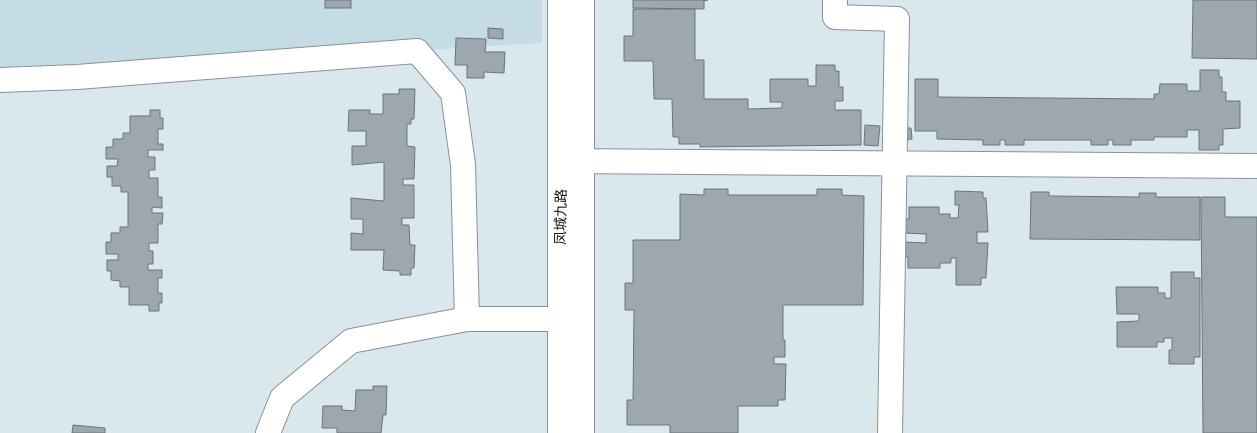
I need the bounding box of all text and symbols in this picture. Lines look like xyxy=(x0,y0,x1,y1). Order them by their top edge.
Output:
street label: 凤城九路 xyxy=(551,189,569,245)

